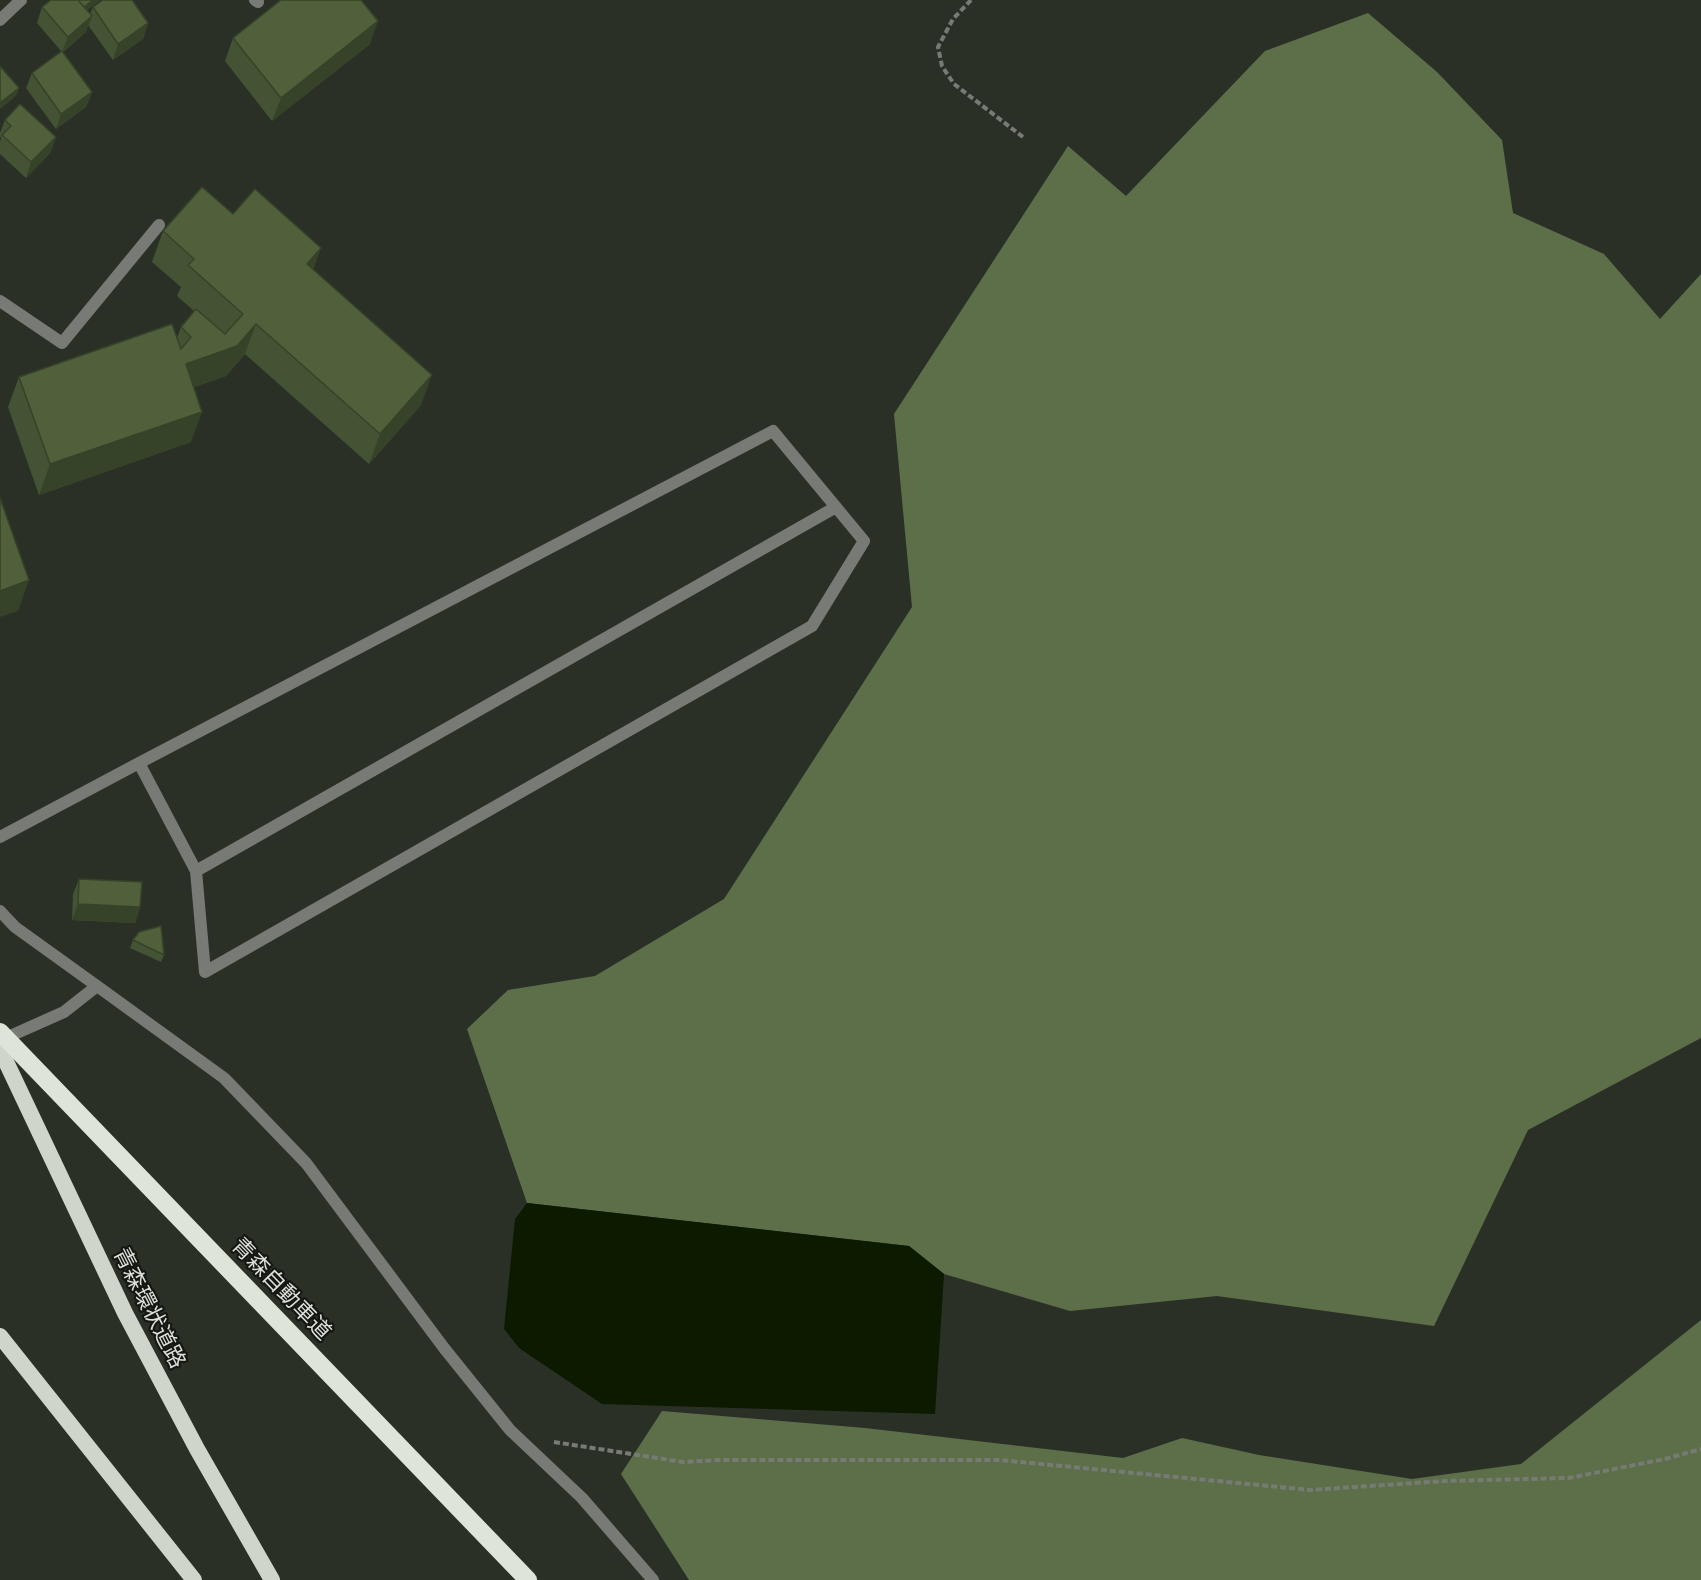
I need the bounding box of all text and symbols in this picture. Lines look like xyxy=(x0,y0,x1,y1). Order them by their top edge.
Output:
street label: 青森自動車道 xyxy=(226,1232,336,1346)
street label: 青森環状道路 xyxy=(107,1243,191,1373)

